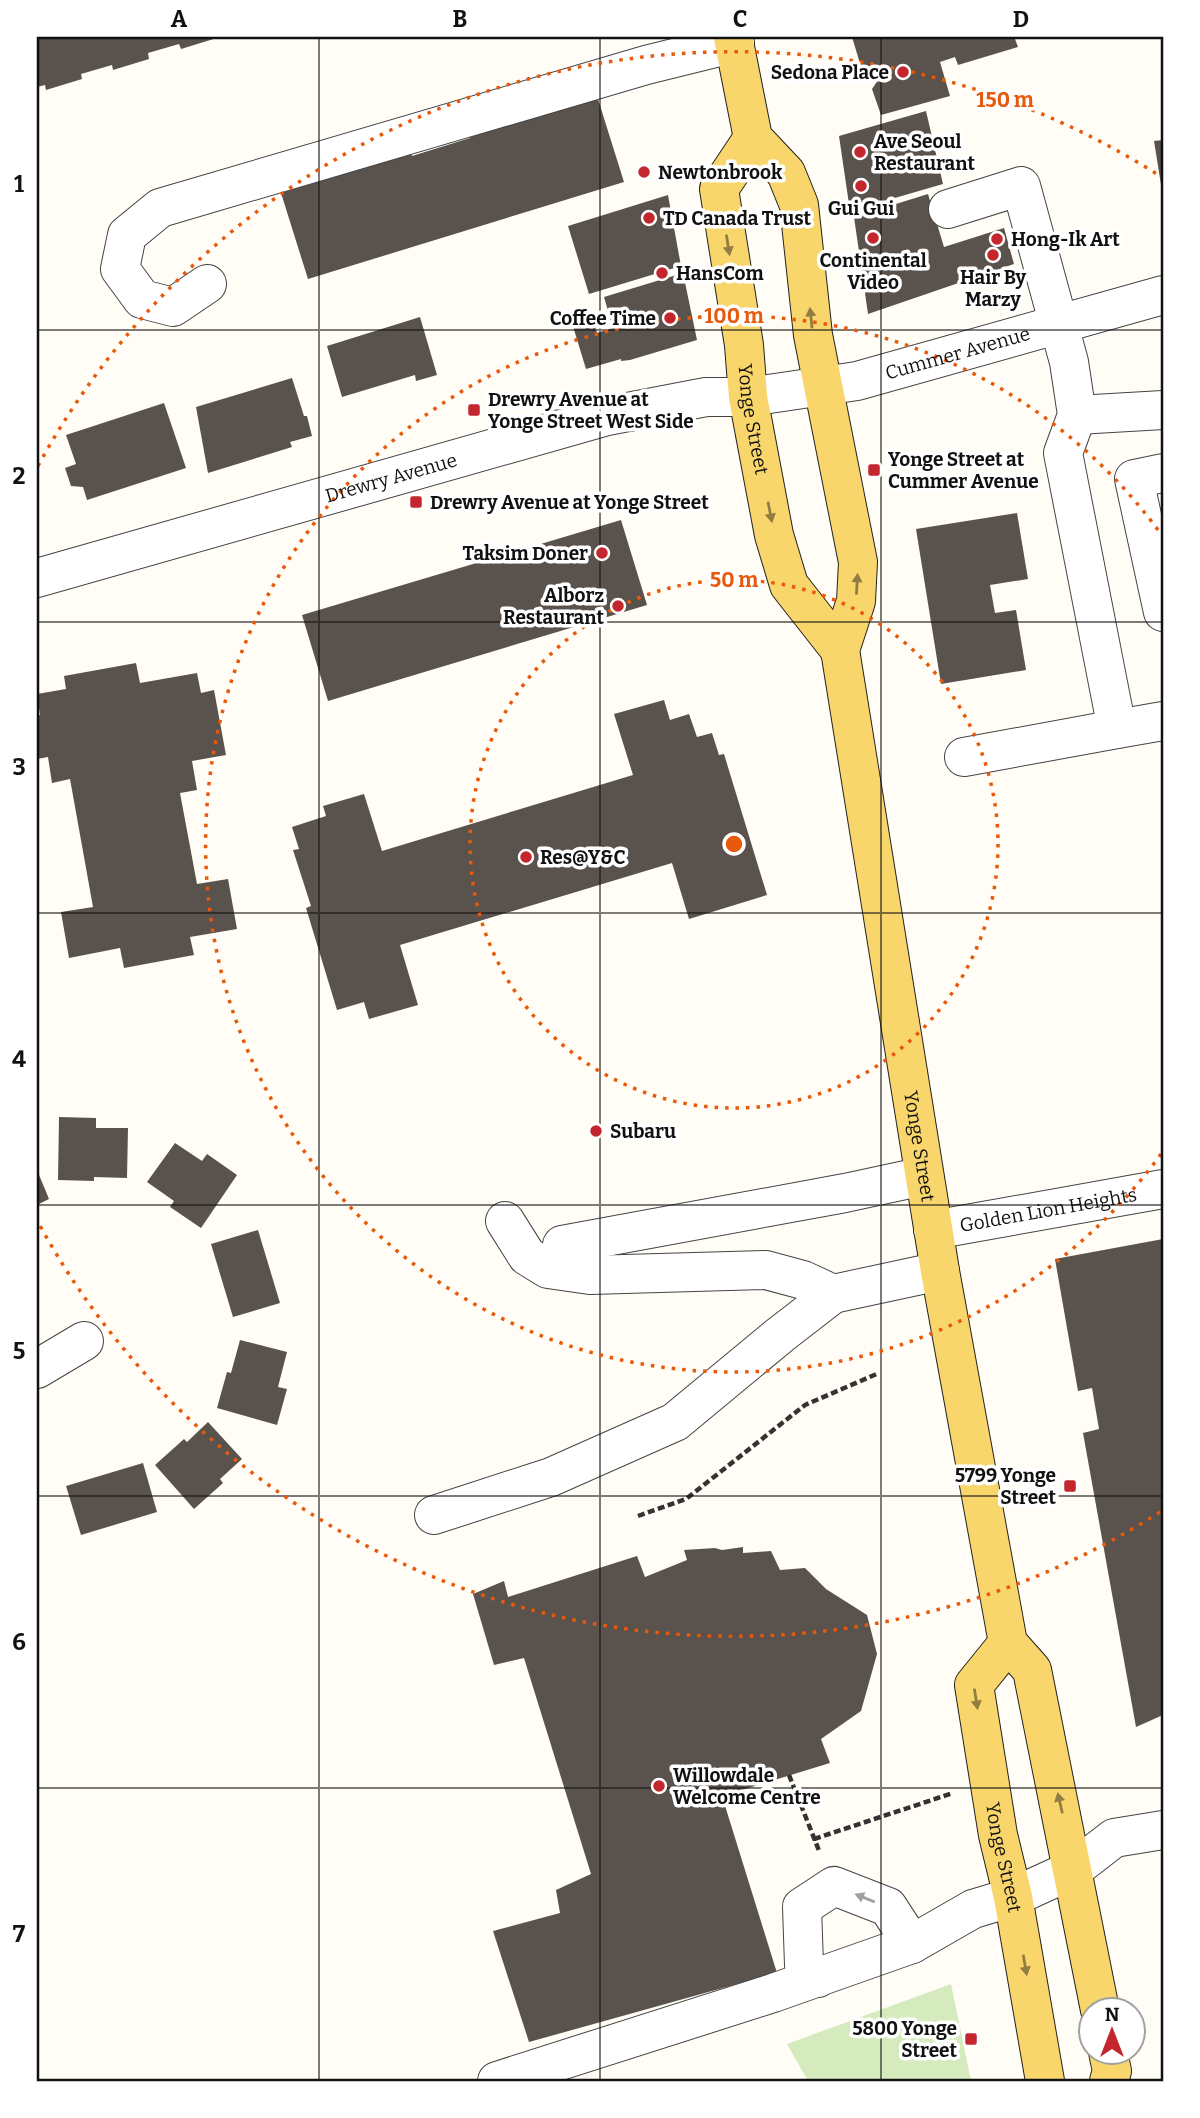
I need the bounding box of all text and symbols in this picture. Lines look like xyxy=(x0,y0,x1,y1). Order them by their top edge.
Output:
text: A xyxy=(171,5,188,33)
text: B xyxy=(453,5,467,33)
text: C xyxy=(733,5,747,33)
text: D xyxy=(1013,5,1029,33)
place label: Sedona Place xyxy=(771,61,889,84)
marker: Sedona Place xyxy=(895,64,911,80)
text: 150 m xyxy=(976,87,1034,113)
place label: Ave Seoul Restaurant xyxy=(874,130,975,175)
marker: Ave Seoul Restaurant xyxy=(852,144,868,160)
place label: Newtonbrook xyxy=(658,161,783,184)
marker: Newtonbrook xyxy=(636,164,652,180)
text: 1 xyxy=(14,170,24,198)
marker: Gui Gui xyxy=(853,178,869,194)
place label: Gui Gui xyxy=(828,197,894,220)
place label: TD Canada Trust xyxy=(663,207,812,230)
marker: TD Canada Trust xyxy=(641,210,657,226)
place label: Hong-Ik Art xyxy=(1011,228,1120,251)
marker: Continental Video xyxy=(865,230,881,246)
marker: Hong-Ik Art xyxy=(989,231,1005,247)
one-way arrow xyxy=(723,234,734,256)
marker: Hair By Marzy xyxy=(985,247,1001,263)
place label: Continental Video xyxy=(819,249,927,294)
place label: HansCom xyxy=(676,262,764,285)
marker: HansCom xyxy=(654,265,670,281)
place label: Hair By Marzy xyxy=(960,266,1027,311)
text: 100 m xyxy=(704,303,764,329)
place label: Coffee Time xyxy=(550,307,656,330)
one-way arrow xyxy=(806,307,817,329)
marker: Coffee Time xyxy=(662,310,678,326)
street label: Cummer Avenue xyxy=(883,321,1033,384)
street label: Yonge Street xyxy=(734,363,774,476)
place label: Drewry Avenue at Yonge Street West Side xyxy=(488,388,694,433)
marker: Drewry Avenue at Yonge Street West Side xyxy=(466,402,482,418)
street label: Drewry Avenue xyxy=(323,448,459,507)
place label: Yonge Street at Cummer Avenue xyxy=(888,448,1039,493)
text: 2 xyxy=(13,462,26,490)
marker: Yonge Street at Cummer Avenue xyxy=(866,462,882,478)
place label: Drewry Avenue at Yonge Street xyxy=(430,491,709,514)
marker: Drewry Avenue at Yonge Street xyxy=(408,494,424,510)
one-way arrow xyxy=(765,501,776,523)
place label: Taksim Doner xyxy=(463,542,588,565)
marker: Taksim Doner xyxy=(594,545,610,561)
text: 50 m xyxy=(710,567,758,593)
one-way arrow xyxy=(851,573,862,595)
place label: Alborz Restaurant xyxy=(503,584,604,629)
marker: Alborz Restaurant xyxy=(610,598,626,614)
text: 3 xyxy=(12,753,26,781)
centre of rings xyxy=(722,832,746,856)
place label: Res@Y&C xyxy=(540,846,625,869)
marker: Res@Y&C xyxy=(518,849,534,865)
text: 4 xyxy=(12,1045,26,1073)
street label: Yonge Street xyxy=(900,1089,940,1203)
place label: Subaru xyxy=(610,1120,676,1143)
marker: Subaru xyxy=(588,1123,604,1139)
street label: Golden Lion Heights xyxy=(958,1182,1139,1237)
text: 5 xyxy=(13,1337,25,1365)
place label: 5799 Yonge Street xyxy=(955,1464,1056,1509)
marker: 5799 Yonge Street xyxy=(1062,1478,1078,1494)
text: 6 xyxy=(12,1628,26,1656)
one-way arrow xyxy=(971,1688,982,1710)
place label: Willowdale Welcome Centre xyxy=(673,1764,821,1809)
marker: Willowdale Welcome Centre xyxy=(651,1778,667,1794)
one-way arrow xyxy=(1054,1792,1065,1814)
street label: Yonge Street xyxy=(981,1801,1027,1914)
one-way arrow xyxy=(855,1893,876,1904)
text: 7 xyxy=(13,1920,26,1948)
one-way arrow xyxy=(1020,1954,1031,1976)
north arrow xyxy=(1078,1996,1148,2066)
text: N xyxy=(1105,2003,1120,2026)
place label: 5800 Yonge Street xyxy=(852,2017,957,2062)
marker: 5800 Yonge Street xyxy=(963,2031,979,2047)

